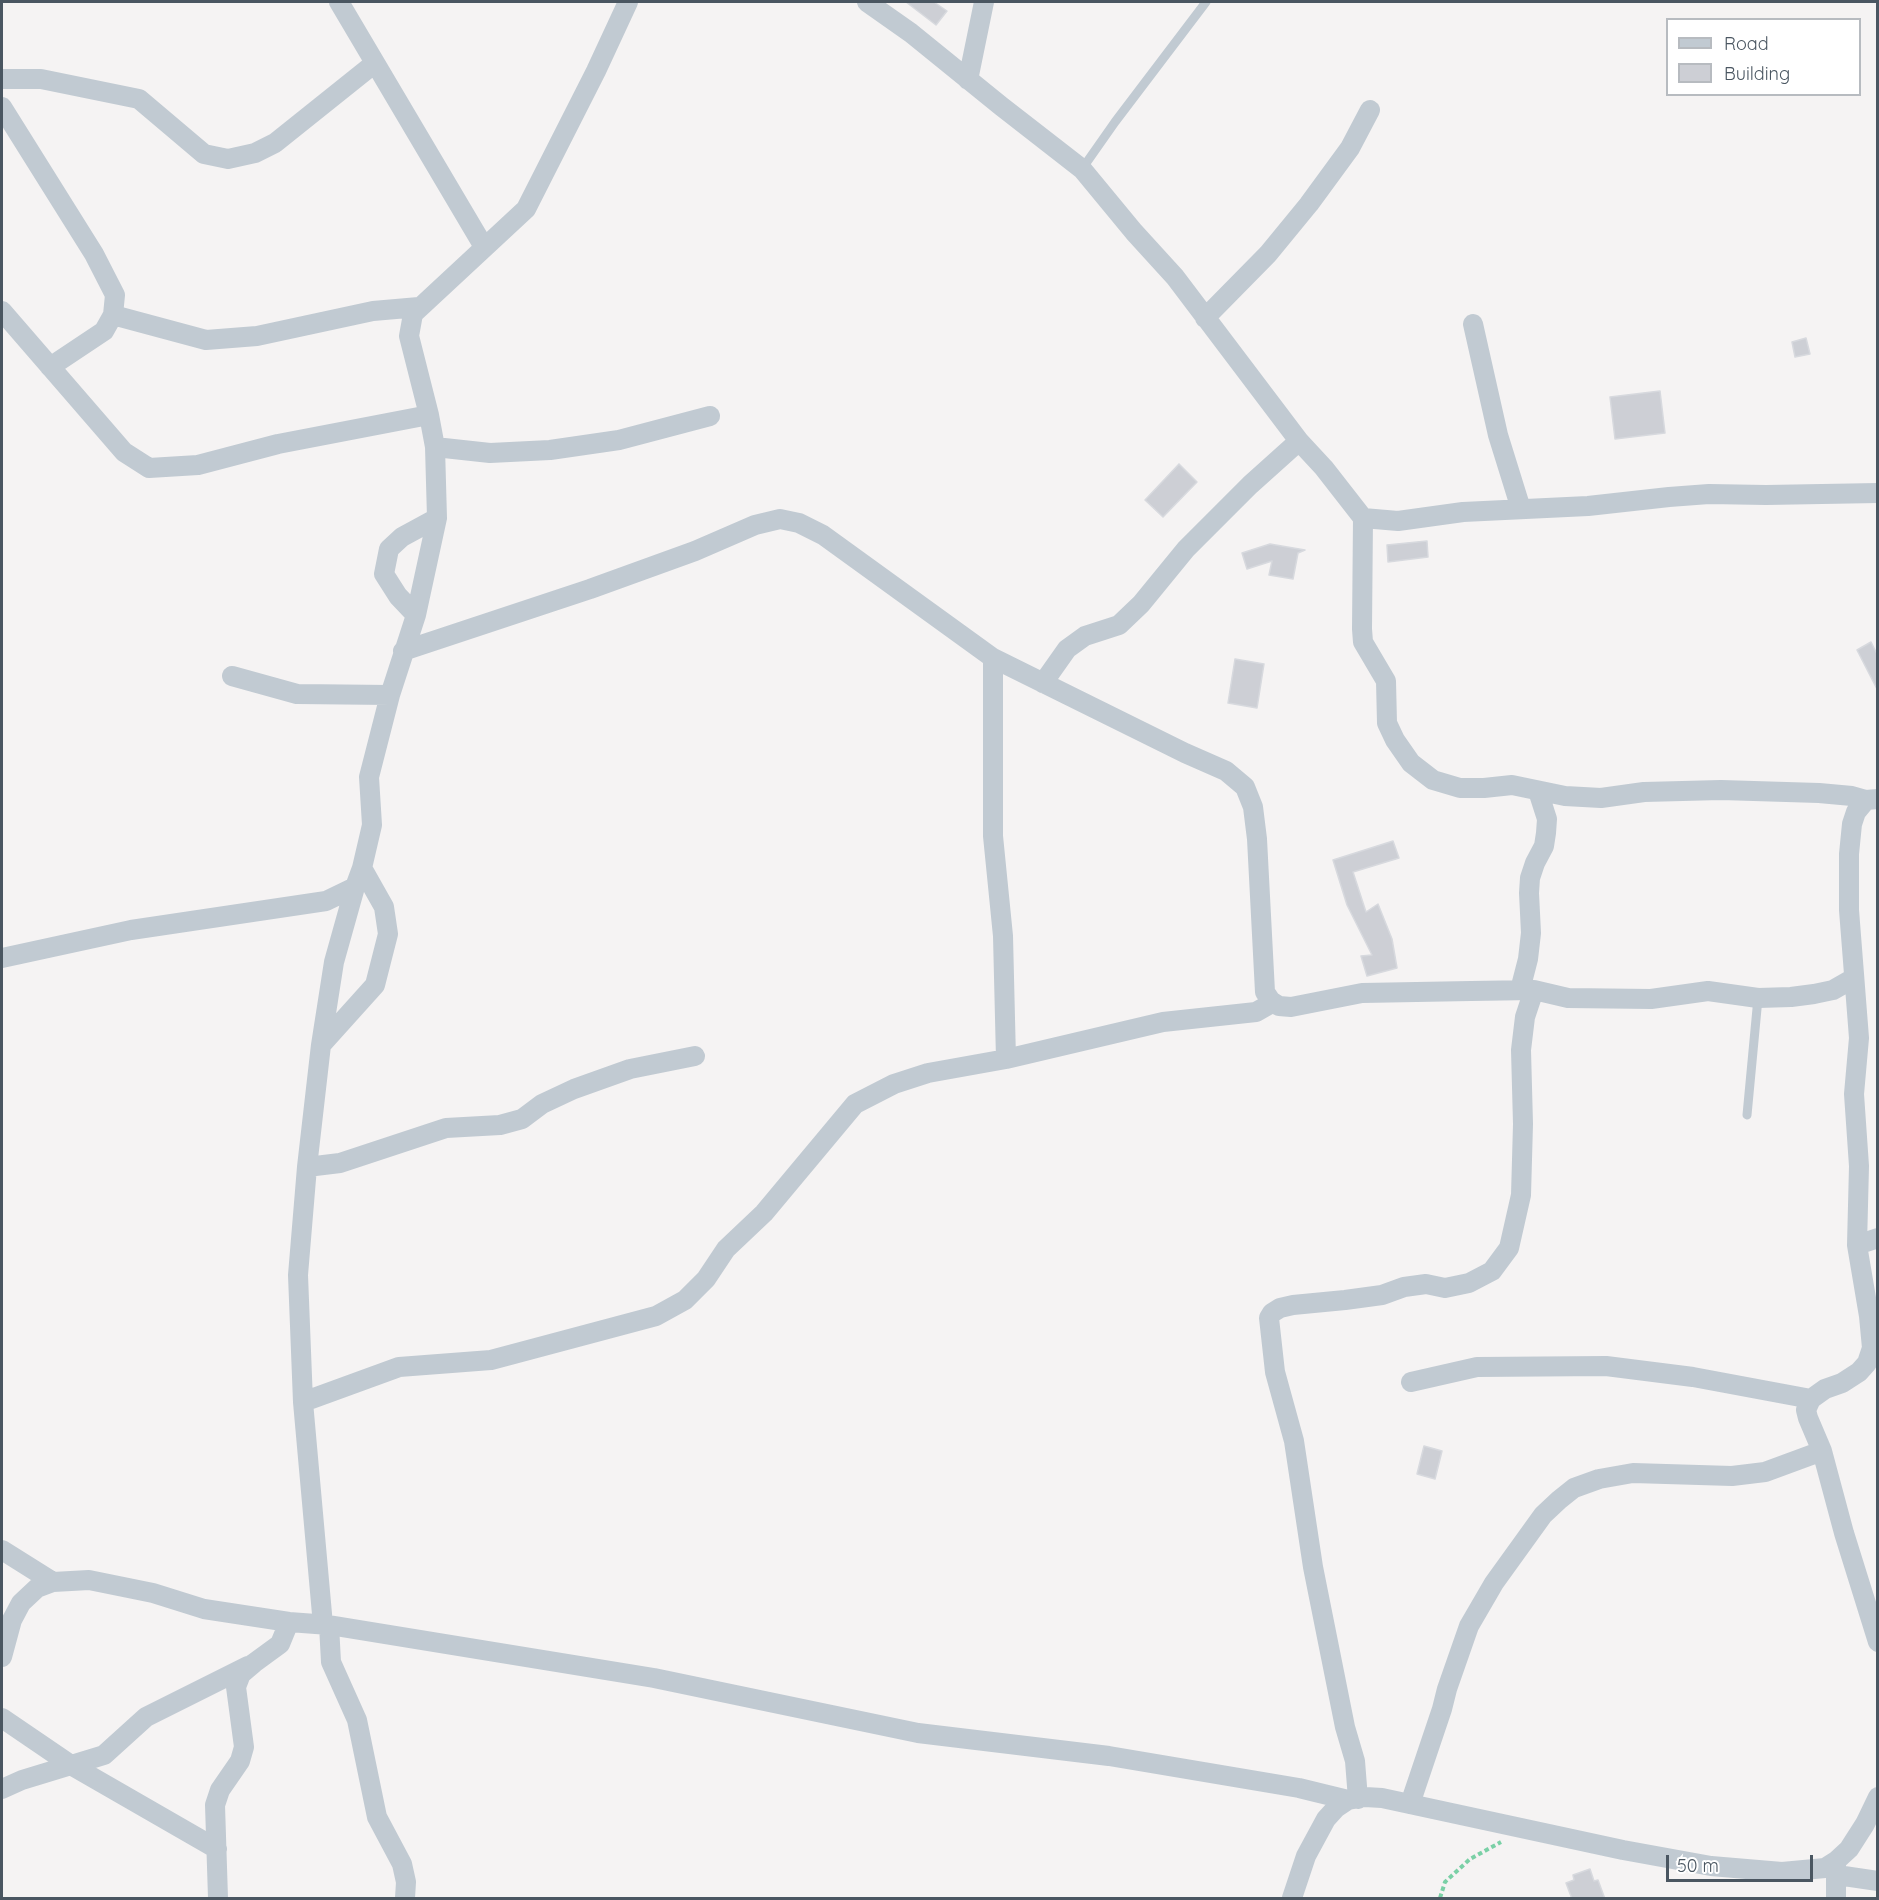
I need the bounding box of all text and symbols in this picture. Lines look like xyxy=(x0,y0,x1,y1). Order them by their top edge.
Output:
legend xyxy=(1666,18,1861,96)
text: Road xyxy=(1724,32,1769,55)
text: Building xyxy=(1724,62,1790,85)
scale bar xyxy=(1669,1843,1816,1881)
text: 50 m xyxy=(1677,1854,1719,1877)

